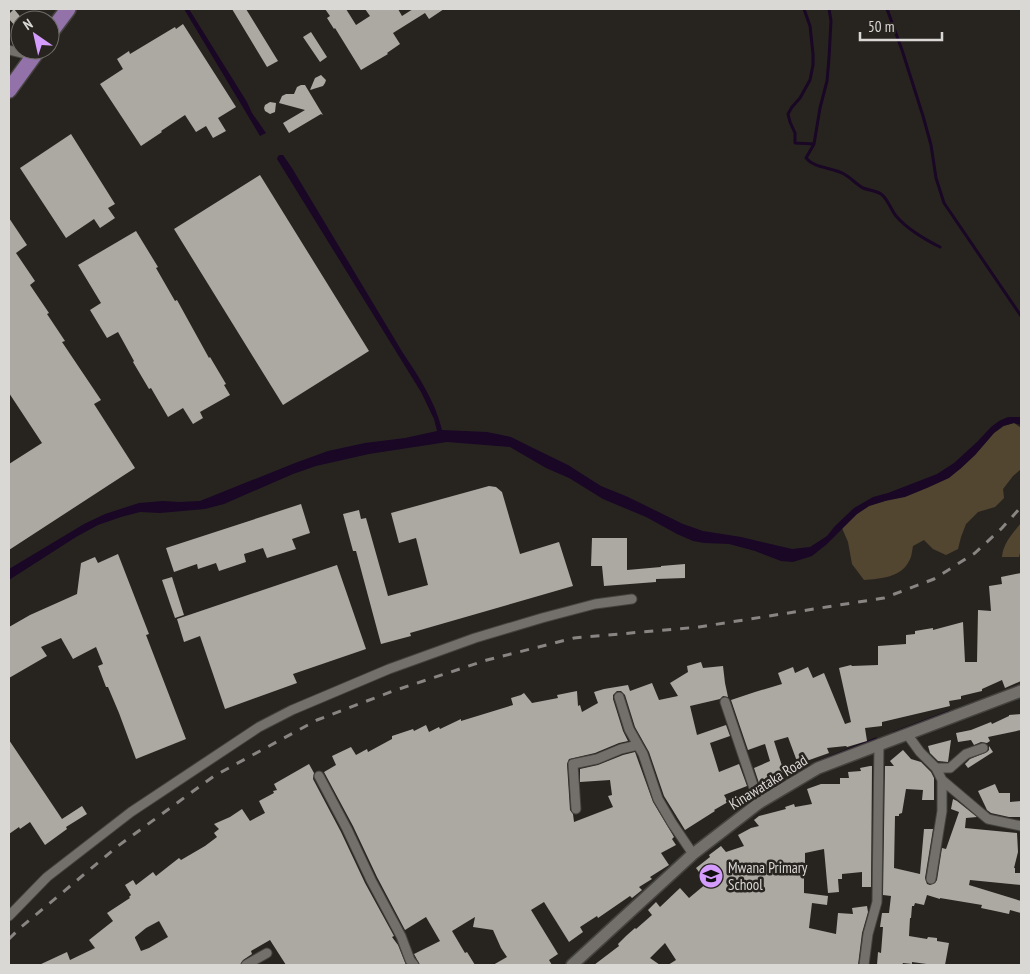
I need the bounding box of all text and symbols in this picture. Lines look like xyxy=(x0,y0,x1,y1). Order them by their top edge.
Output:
north arrow xyxy=(10,10,60,60)
scale bar xyxy=(860,10,942,42)
text: N xyxy=(20,15,36,34)
text: 50 m xyxy=(868,17,894,36)
street label: Kinawataka Road xyxy=(725,750,811,814)
place label: Mwana Primary School xyxy=(728,858,808,894)
school or university icon: Mwana Primary School xyxy=(698,863,724,889)

